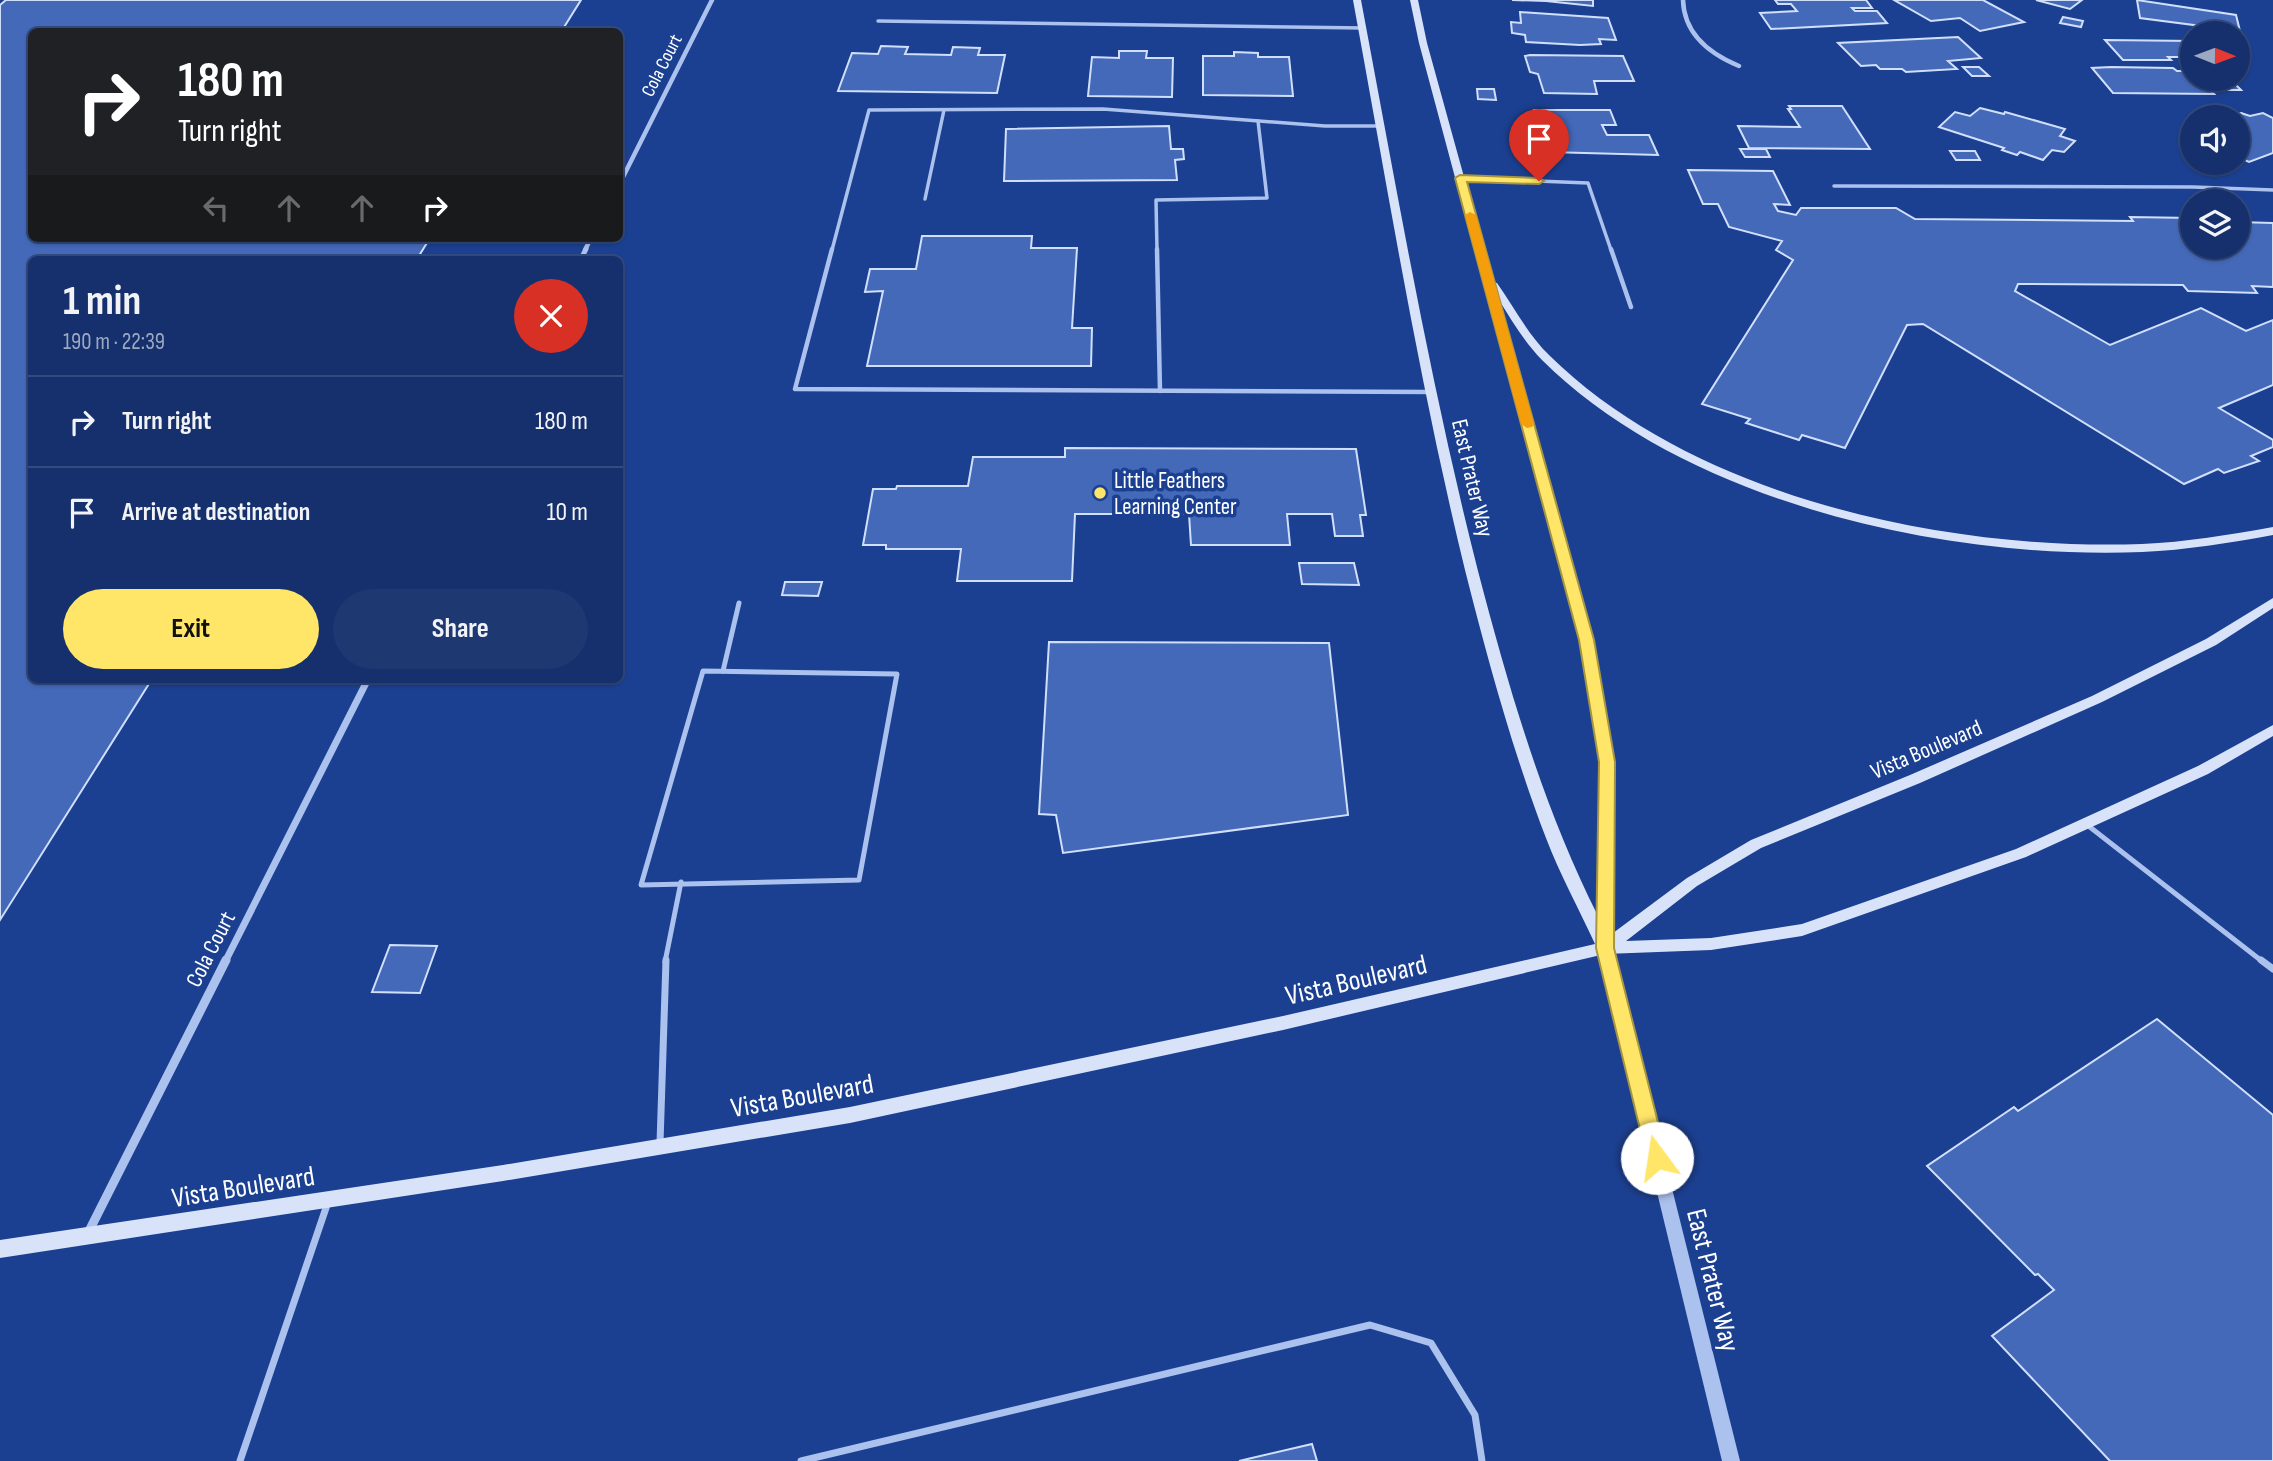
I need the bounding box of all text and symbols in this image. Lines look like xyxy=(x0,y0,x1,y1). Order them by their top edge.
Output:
north arrow xyxy=(2180,21,2250,91)
map controls xyxy=(2180,21,2250,259)
street label: Cola Court xyxy=(637,30,688,101)
text: 180 m xyxy=(178,52,284,111)
icon: right xyxy=(63,56,154,147)
button: sound xyxy=(2180,105,2250,175)
pin xyxy=(1509,109,1569,181)
text: Turn right xyxy=(178,112,282,151)
icon: arrive xyxy=(1520,120,1558,158)
icon: left xyxy=(197,189,235,227)
icon: ahead xyxy=(270,189,308,227)
icon: ahead xyxy=(343,189,381,227)
icon: right xyxy=(416,189,454,227)
button: layers xyxy=(2180,189,2250,259)
text: 1 min xyxy=(63,276,141,327)
button: close xyxy=(514,279,588,353)
text: 190 m · 22:39 xyxy=(63,328,165,356)
icon: right xyxy=(63,403,101,441)
text: Turn right xyxy=(122,406,211,437)
text: 180 m xyxy=(535,406,588,437)
street label: East Prater Way xyxy=(1445,417,1499,540)
place label: Little Feathers Learning Center xyxy=(1114,467,1237,521)
marker: Little Feathers Learning Center xyxy=(1092,485,1108,501)
icon: arrive xyxy=(63,494,101,532)
text: Arrive at destination xyxy=(122,497,310,528)
text: 10 m xyxy=(546,497,588,528)
button: Exit xyxy=(63,589,319,669)
button: Share xyxy=(333,589,588,669)
street label: Vista Boulevard xyxy=(1866,714,1986,786)
street label: Cola Court xyxy=(180,907,242,992)
street label: Vista Boulevard xyxy=(1282,948,1430,1013)
street label: Vista Boulevard xyxy=(728,1068,876,1125)
position arrow xyxy=(1620,1121,1694,1195)
street label: Vista Boulevard xyxy=(170,1160,317,1215)
street label: East Prater Way xyxy=(1679,1206,1746,1355)

